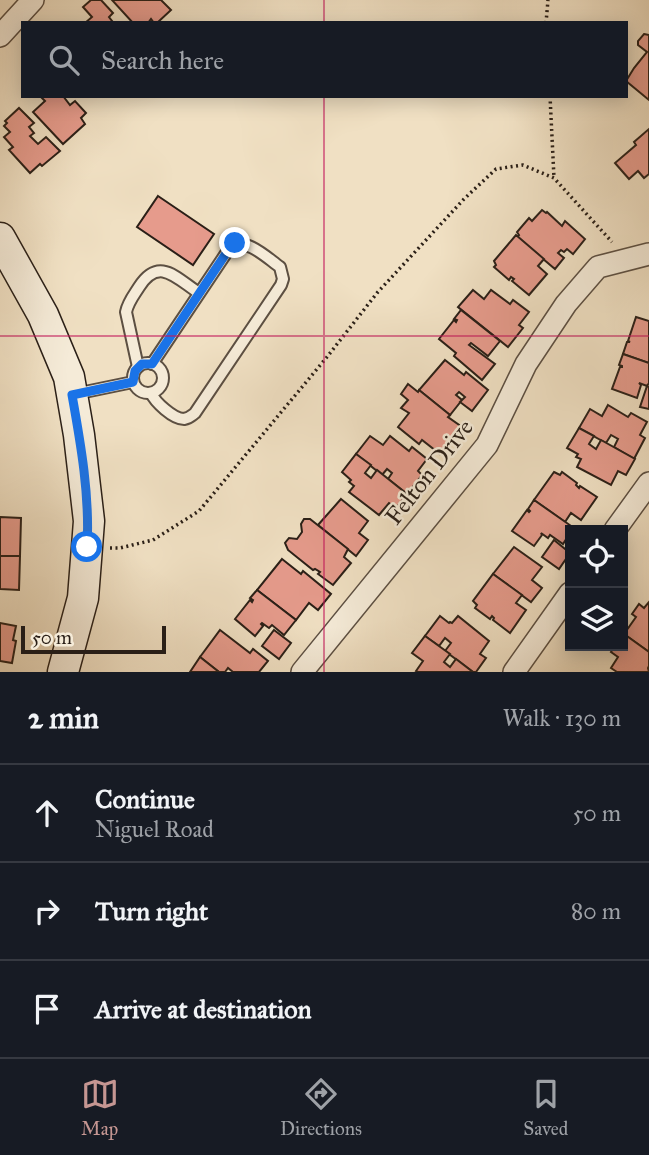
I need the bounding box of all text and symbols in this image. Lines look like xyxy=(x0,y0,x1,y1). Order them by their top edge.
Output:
search box xyxy=(21,21,628,98)
icon: search xyxy=(45,41,83,79)
text: Search here xyxy=(101,44,224,76)
route end xyxy=(219,227,250,258)
street label: Felton Drive xyxy=(378,413,480,531)
map controls xyxy=(565,525,628,651)
button: locate xyxy=(565,525,628,588)
route start xyxy=(71,531,102,562)
button: layers xyxy=(565,588,628,651)
scale bar xyxy=(21,623,166,655)
text: 50 m xyxy=(32,626,72,649)
text: 2 min xyxy=(28,700,99,736)
text: Walk · 130 m xyxy=(503,704,621,732)
text: Continue xyxy=(95,783,195,815)
icon: ahead xyxy=(28,794,66,832)
text: 50 m xyxy=(573,799,621,827)
text: Niguel Road xyxy=(95,815,214,843)
icon: right xyxy=(28,892,66,930)
text: Turn right xyxy=(95,895,208,927)
text: 80 m xyxy=(571,897,621,925)
icon: arrive xyxy=(28,990,66,1028)
text: Arrive at destination xyxy=(95,993,312,1025)
tab: Map xyxy=(81,1075,119,1140)
tab: Directions xyxy=(280,1075,362,1140)
tab: Saved xyxy=(523,1075,568,1140)

